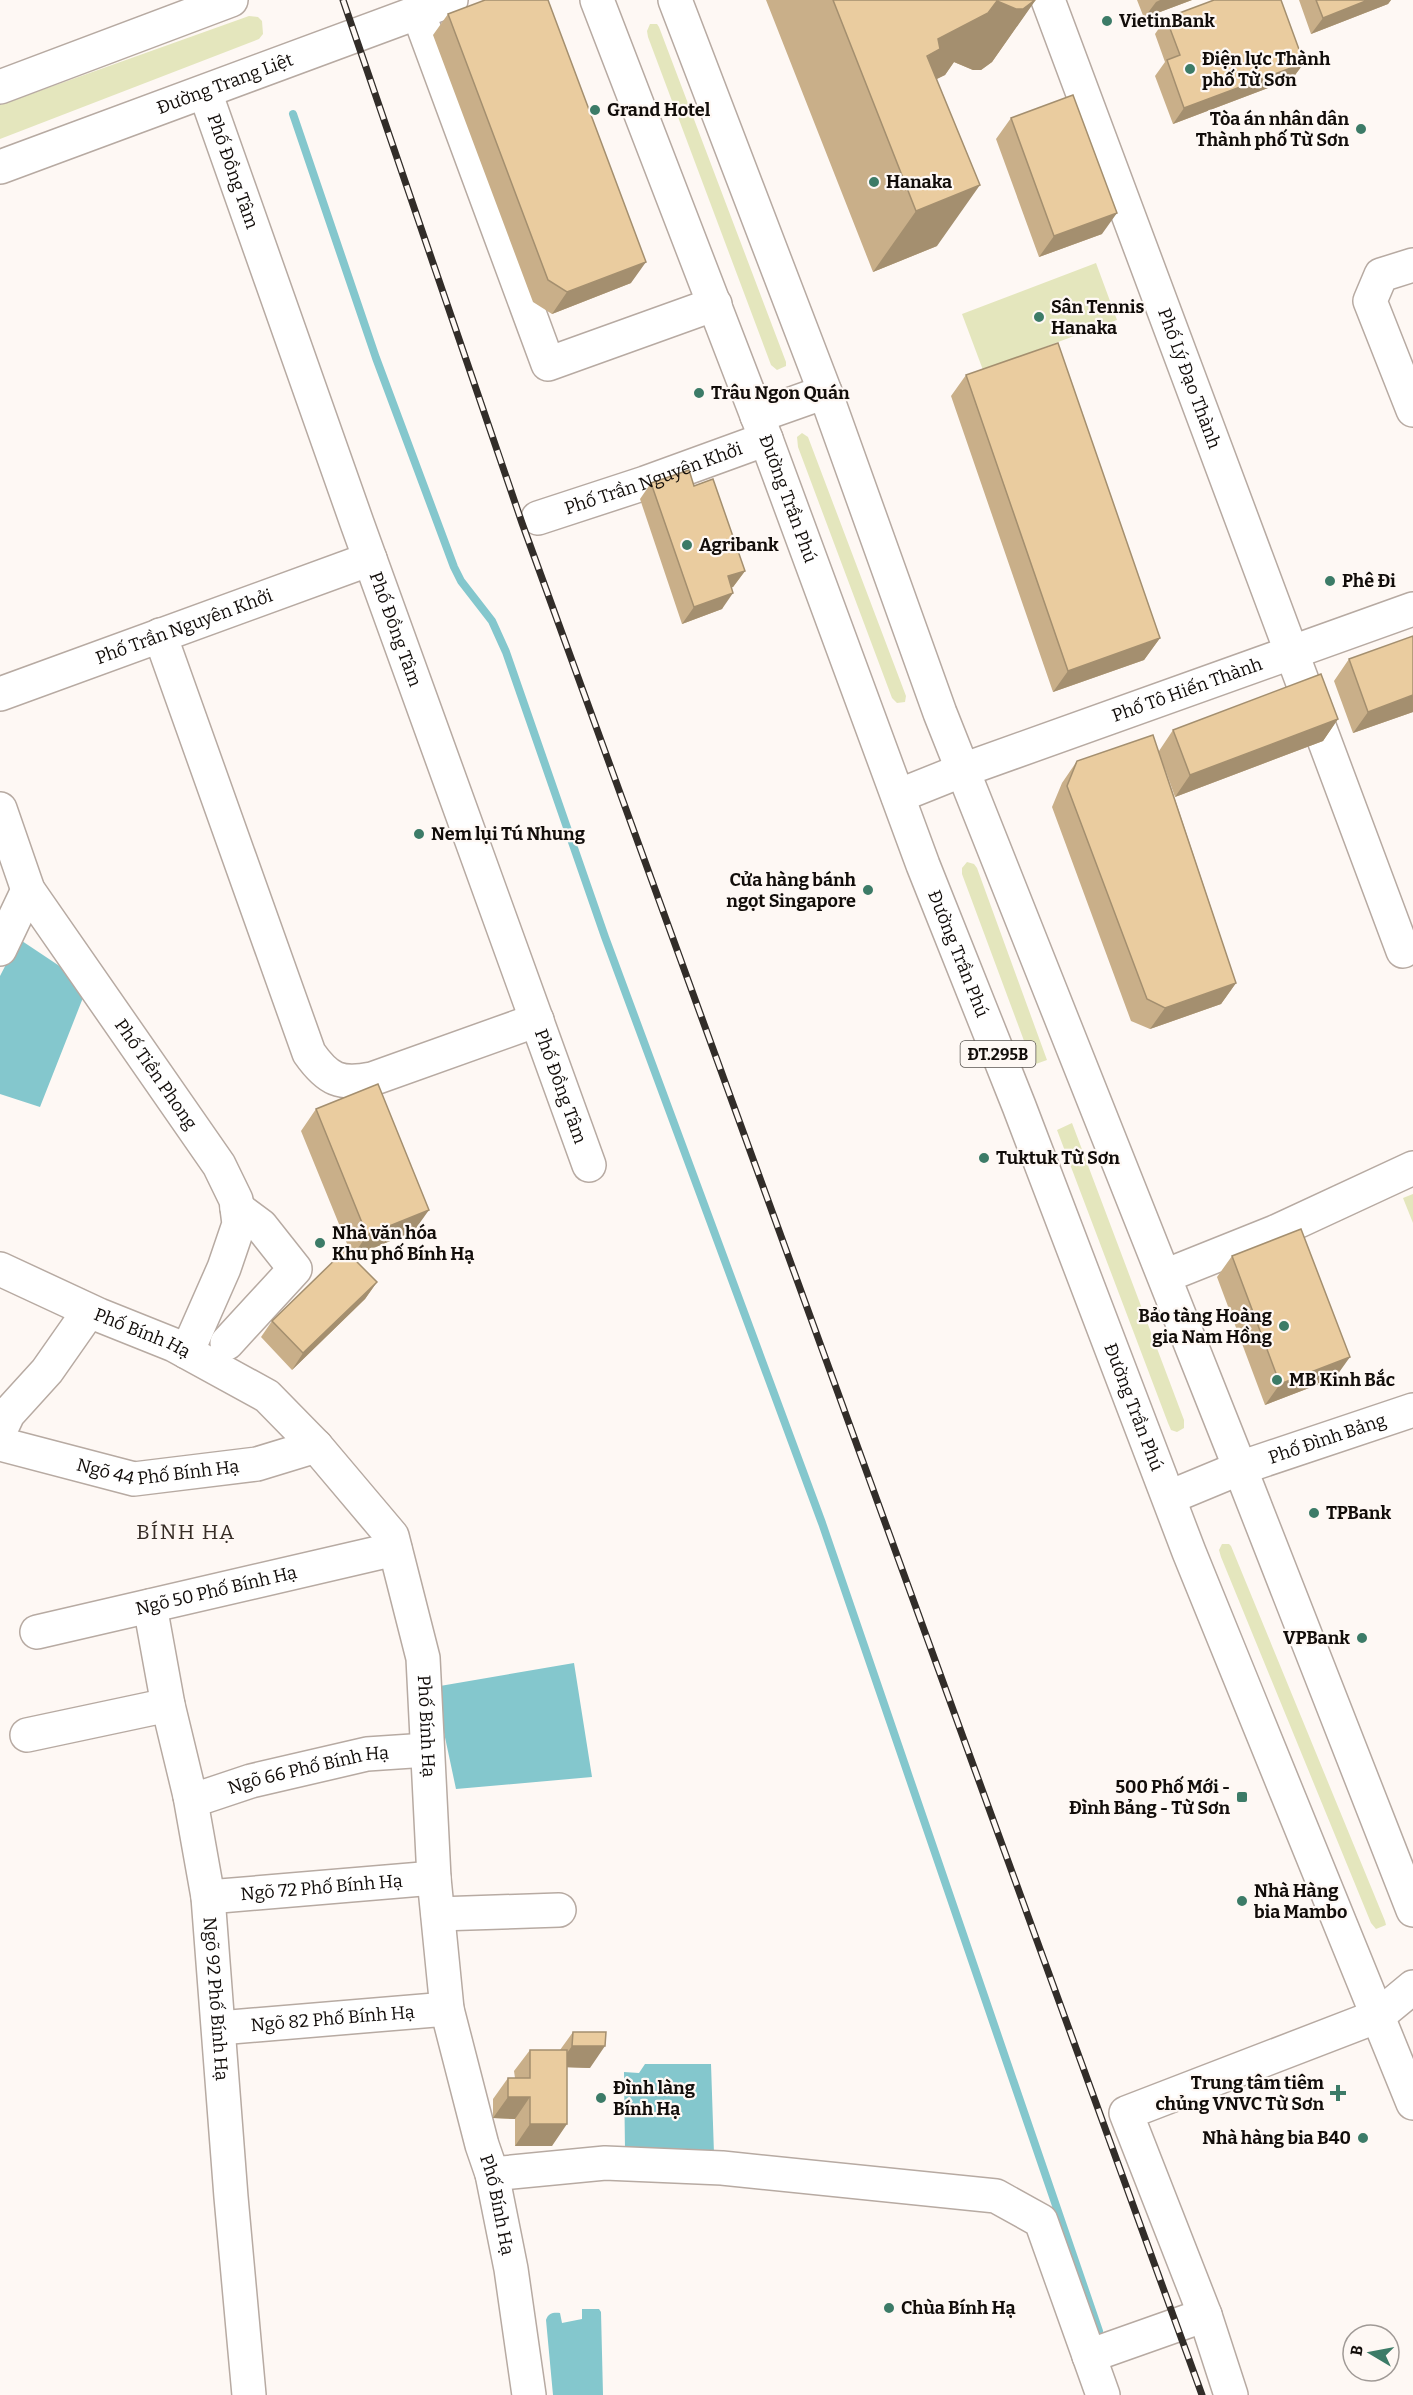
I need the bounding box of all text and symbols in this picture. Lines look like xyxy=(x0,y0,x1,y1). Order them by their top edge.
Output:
place label: VietinBank xyxy=(1119,10,1215,32)
marker: VietinBank xyxy=(1100,14,1114,28)
street label: Đường Trang Liệt xyxy=(154,48,297,119)
place label: Điện lực Thành phố Từ Sơn xyxy=(1202,48,1331,91)
marker: Điện lực Thành phố Từ Sơn xyxy=(1183,62,1197,76)
place label: Grand Hotel xyxy=(607,99,711,121)
marker: Grand Hotel xyxy=(588,103,602,117)
place label: Tòa án nhân dân Thành phố Từ Sơn xyxy=(1196,108,1349,151)
street label: Phố Đồng Tâm xyxy=(203,111,263,232)
marker: Tòa án nhân dân Thành phố Từ Sơn xyxy=(1354,122,1368,136)
place label: Hanaka xyxy=(886,171,952,193)
marker: Hanaka xyxy=(867,175,881,189)
place label: Sân Tennis Hanaka xyxy=(1051,296,1145,339)
street label: Phố Lý Đạo Thành xyxy=(1153,305,1226,452)
marker: Sân Tennis Hanaka xyxy=(1032,310,1046,324)
place label: Trâu Ngon Quán xyxy=(711,382,850,404)
marker: Trâu Ngon Quán xyxy=(692,386,706,400)
street label: Đường Trần Phú xyxy=(754,432,822,566)
street label: Phố Trần Nguyên Khởi xyxy=(562,438,745,520)
place label: Agribank xyxy=(699,534,779,556)
marker: Agribank xyxy=(680,538,694,552)
street label: Phố Đồng Tâm xyxy=(365,569,426,690)
place label: Phê Đi xyxy=(1342,570,1396,592)
marker: Phê Đi xyxy=(1323,574,1337,588)
street label: Phố Trần Nguyên Khởi xyxy=(93,584,276,669)
street label: Phố Tô Hiến Thành xyxy=(1109,653,1265,727)
place label: Nem lụi Tú Nhung xyxy=(431,823,586,845)
marker: Nem lụi Tú Nhung xyxy=(412,827,426,841)
place label: Cửa hàng bánh ngọt Singapore xyxy=(726,869,857,912)
marker: Cửa hàng bánh ngọt Singapore xyxy=(861,883,875,897)
street label: Đường Trần Phú xyxy=(923,887,994,1021)
street label: Phố Tiền Phong xyxy=(110,1015,202,1134)
street label: Phố Đồng Tâm xyxy=(530,1026,591,1147)
road number: ĐT.295B xyxy=(960,1041,1036,1067)
place label: Tuktuk Từ Sơn xyxy=(996,1147,1120,1169)
marker: Tuktuk Từ Sơn xyxy=(977,1151,991,1165)
place label: Nhà văn hóa Khu phố Bính Hạ xyxy=(332,1222,474,1265)
marker: Nhà văn hóa Khu phố Bính Hạ xyxy=(313,1236,327,1250)
street label: Phố Bính Hạ xyxy=(91,1303,195,1363)
place label: Bảo tàng Hoàng gia Nam Hồng xyxy=(1138,1305,1273,1348)
marker: Bảo tàng Hoàng gia Nam Hồng xyxy=(1277,1319,1291,1333)
street label: Đường Trần Phú xyxy=(1099,1340,1168,1474)
place label: MB Kinh Bắc xyxy=(1289,1368,1395,1391)
marker: MB Kinh Bắc xyxy=(1270,1373,1284,1387)
street label: Phố Đình Bảng xyxy=(1266,1409,1389,1469)
street label: Ngõ 44 Phố Bính Hạ xyxy=(74,1453,241,1490)
place label: TPBank xyxy=(1326,1502,1391,1524)
marker: TPBank xyxy=(1307,1506,1321,1520)
district label: BÍNH HẠ xyxy=(136,1519,236,1545)
street label: Ngõ 50 Phố Bính Hạ xyxy=(133,1561,299,1620)
place label: VPBank xyxy=(1283,1627,1350,1649)
marker: VPBank xyxy=(1355,1631,1369,1645)
street label: Phố Bính Hạ xyxy=(413,1675,440,1778)
street label: Ngõ 66 Phố Bính Hạ xyxy=(225,1742,390,1799)
place label: 500 Phố Mới - Đình Bảng - Từ Sơn xyxy=(1069,1775,1230,1819)
marker: 500 Phố Mới - Đình Bảng - Từ Sơn xyxy=(1235,1790,1249,1804)
street label: Ngõ 72 Phố Bính Hạ xyxy=(240,1870,404,1905)
place label: Nhà Hàng bia Mambo xyxy=(1254,1880,1347,1923)
marker: Nhà Hàng bia Mambo xyxy=(1235,1894,1249,1908)
street label: Ngõ 92 Phố Bính Hạ xyxy=(199,1916,233,2082)
street label: Ngõ 82 Phố Bính Hạ xyxy=(250,2001,416,2036)
place label: Trung tâm tiêm chủng VNVC Từ Sơn xyxy=(1155,2072,1324,2115)
place label: Đình làng Bính Hạ xyxy=(613,2077,696,2120)
marker: Trung tâm tiêm chủng VNVC Từ Sơn xyxy=(1329,2084,1347,2102)
marker: Đình làng Bính Hạ xyxy=(594,2091,608,2105)
place label: Nhà hàng bia B40 xyxy=(1202,2127,1351,2149)
marker: Nhà hàng bia B40 xyxy=(1356,2131,1370,2145)
street label: Phố Bính Hạ xyxy=(475,2152,519,2257)
place label: Chùa Bính Hạ xyxy=(901,2297,1015,2319)
marker: Chùa Bính Hạ xyxy=(882,2301,896,2315)
north arrow xyxy=(1341,2323,1401,2383)
text: B xyxy=(1346,2344,1367,2357)

